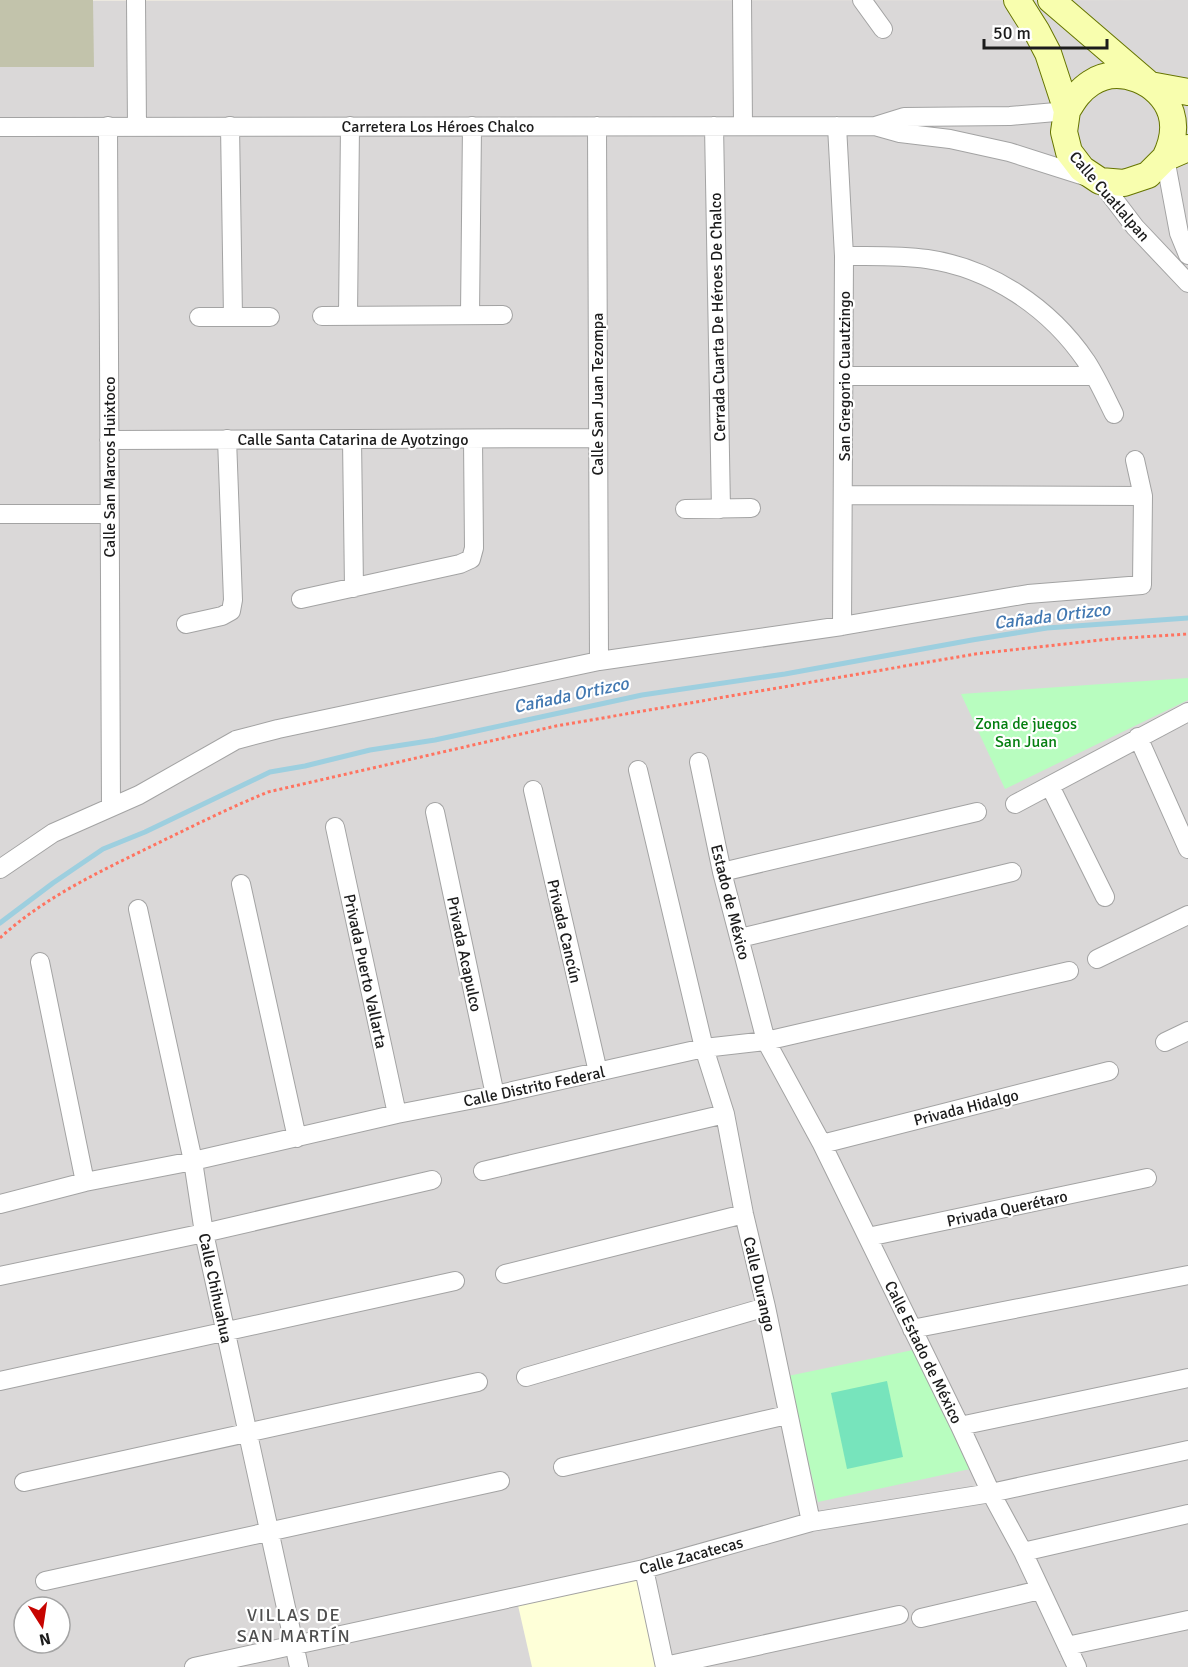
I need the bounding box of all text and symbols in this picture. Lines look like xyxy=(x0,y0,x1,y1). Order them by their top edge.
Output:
scale bar xyxy=(984,12,1107,50)
text: 50 m xyxy=(993,22,1031,44)
street label: Carretera Los Héroes Chalco xyxy=(342,117,534,137)
street label: Calle Cuatlalpan xyxy=(1065,147,1154,246)
street label: Cerrada Cuarta De Héroes De Chalco xyxy=(706,192,730,442)
street label: San Gregorio Cuautzingo xyxy=(835,291,855,461)
street label: Calle San Juan Tezompa xyxy=(588,313,608,475)
street label: Calle San Marcos Huixtoco xyxy=(100,376,120,558)
street label: Calle Santa Catarina de Ayotzingo xyxy=(237,430,469,450)
water label: Cañada Ortizco xyxy=(993,598,1113,634)
water label: Cañada Ortizco xyxy=(511,672,632,718)
park label: Zona de juegos San Juan xyxy=(975,714,1077,752)
street label: Estado de México xyxy=(706,842,754,962)
street label: Privada Cancún xyxy=(542,877,586,985)
street label: Privada Puerto Vallarta xyxy=(339,892,391,1050)
street label: Privada Acapulco xyxy=(442,895,486,1014)
street label: Calle Distrito Federal xyxy=(462,1062,607,1112)
street label: Privada Hidalgo xyxy=(912,1085,1021,1131)
street label: Privada Querétaro xyxy=(945,1186,1069,1232)
street label: Calle Chihuahua xyxy=(194,1231,236,1345)
street label: Calle Durango xyxy=(738,1235,780,1334)
street label: Calle Estado de México xyxy=(880,1278,966,1427)
street label: Calle Zacatecas xyxy=(637,1533,745,1579)
north arrow xyxy=(12,1595,72,1655)
district label: VILLAS DE SAN MARTÍN xyxy=(237,1604,351,1647)
text: N xyxy=(37,1628,52,1650)

